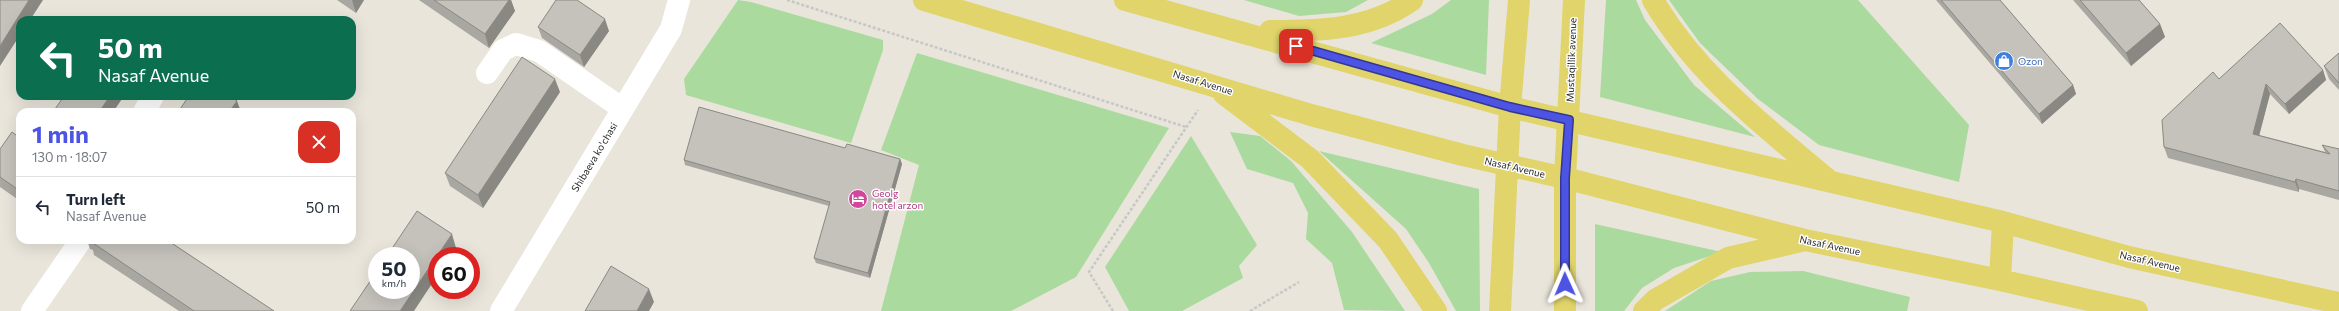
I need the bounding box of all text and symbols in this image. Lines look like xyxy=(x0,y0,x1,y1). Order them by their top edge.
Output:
street label: Mustaqillik avenue xyxy=(1564,18,1578,102)
pin xyxy=(1279,29,1313,63)
text: 50 m xyxy=(98,30,163,64)
icon: left xyxy=(32,32,84,84)
icon: arrive xyxy=(1285,35,1307,57)
shop icon: Ozon xyxy=(1993,50,2015,72)
place label: Ozon xyxy=(2018,55,2043,67)
text: Nasaf Avenue xyxy=(98,64,209,86)
street label: Nasaf Avenue xyxy=(1172,67,1234,97)
text: 1 min xyxy=(32,119,89,148)
street label: Shibaeva ko'chasi xyxy=(569,120,619,194)
button: close xyxy=(298,121,340,163)
text: 130 m · 18:07 xyxy=(32,149,107,165)
street label: Nasaf Avenue xyxy=(1484,154,1546,180)
place label: Geolg hotel arzon xyxy=(872,187,923,211)
hotel icon: Geolg hotel arzon xyxy=(847,188,869,210)
text: Turn left xyxy=(66,190,125,208)
icon: left xyxy=(32,196,54,218)
text: 50 m xyxy=(306,198,340,216)
text: Nasaf Avenue xyxy=(66,208,146,224)
street label: Nasaf Avenue xyxy=(1799,233,1861,257)
speed limit sign: 60 xyxy=(428,247,480,299)
street label: Nasaf Avenue xyxy=(2119,248,2181,274)
text: 50 xyxy=(382,256,406,280)
position arrow xyxy=(1544,263,1586,305)
text: km/h xyxy=(382,277,406,289)

